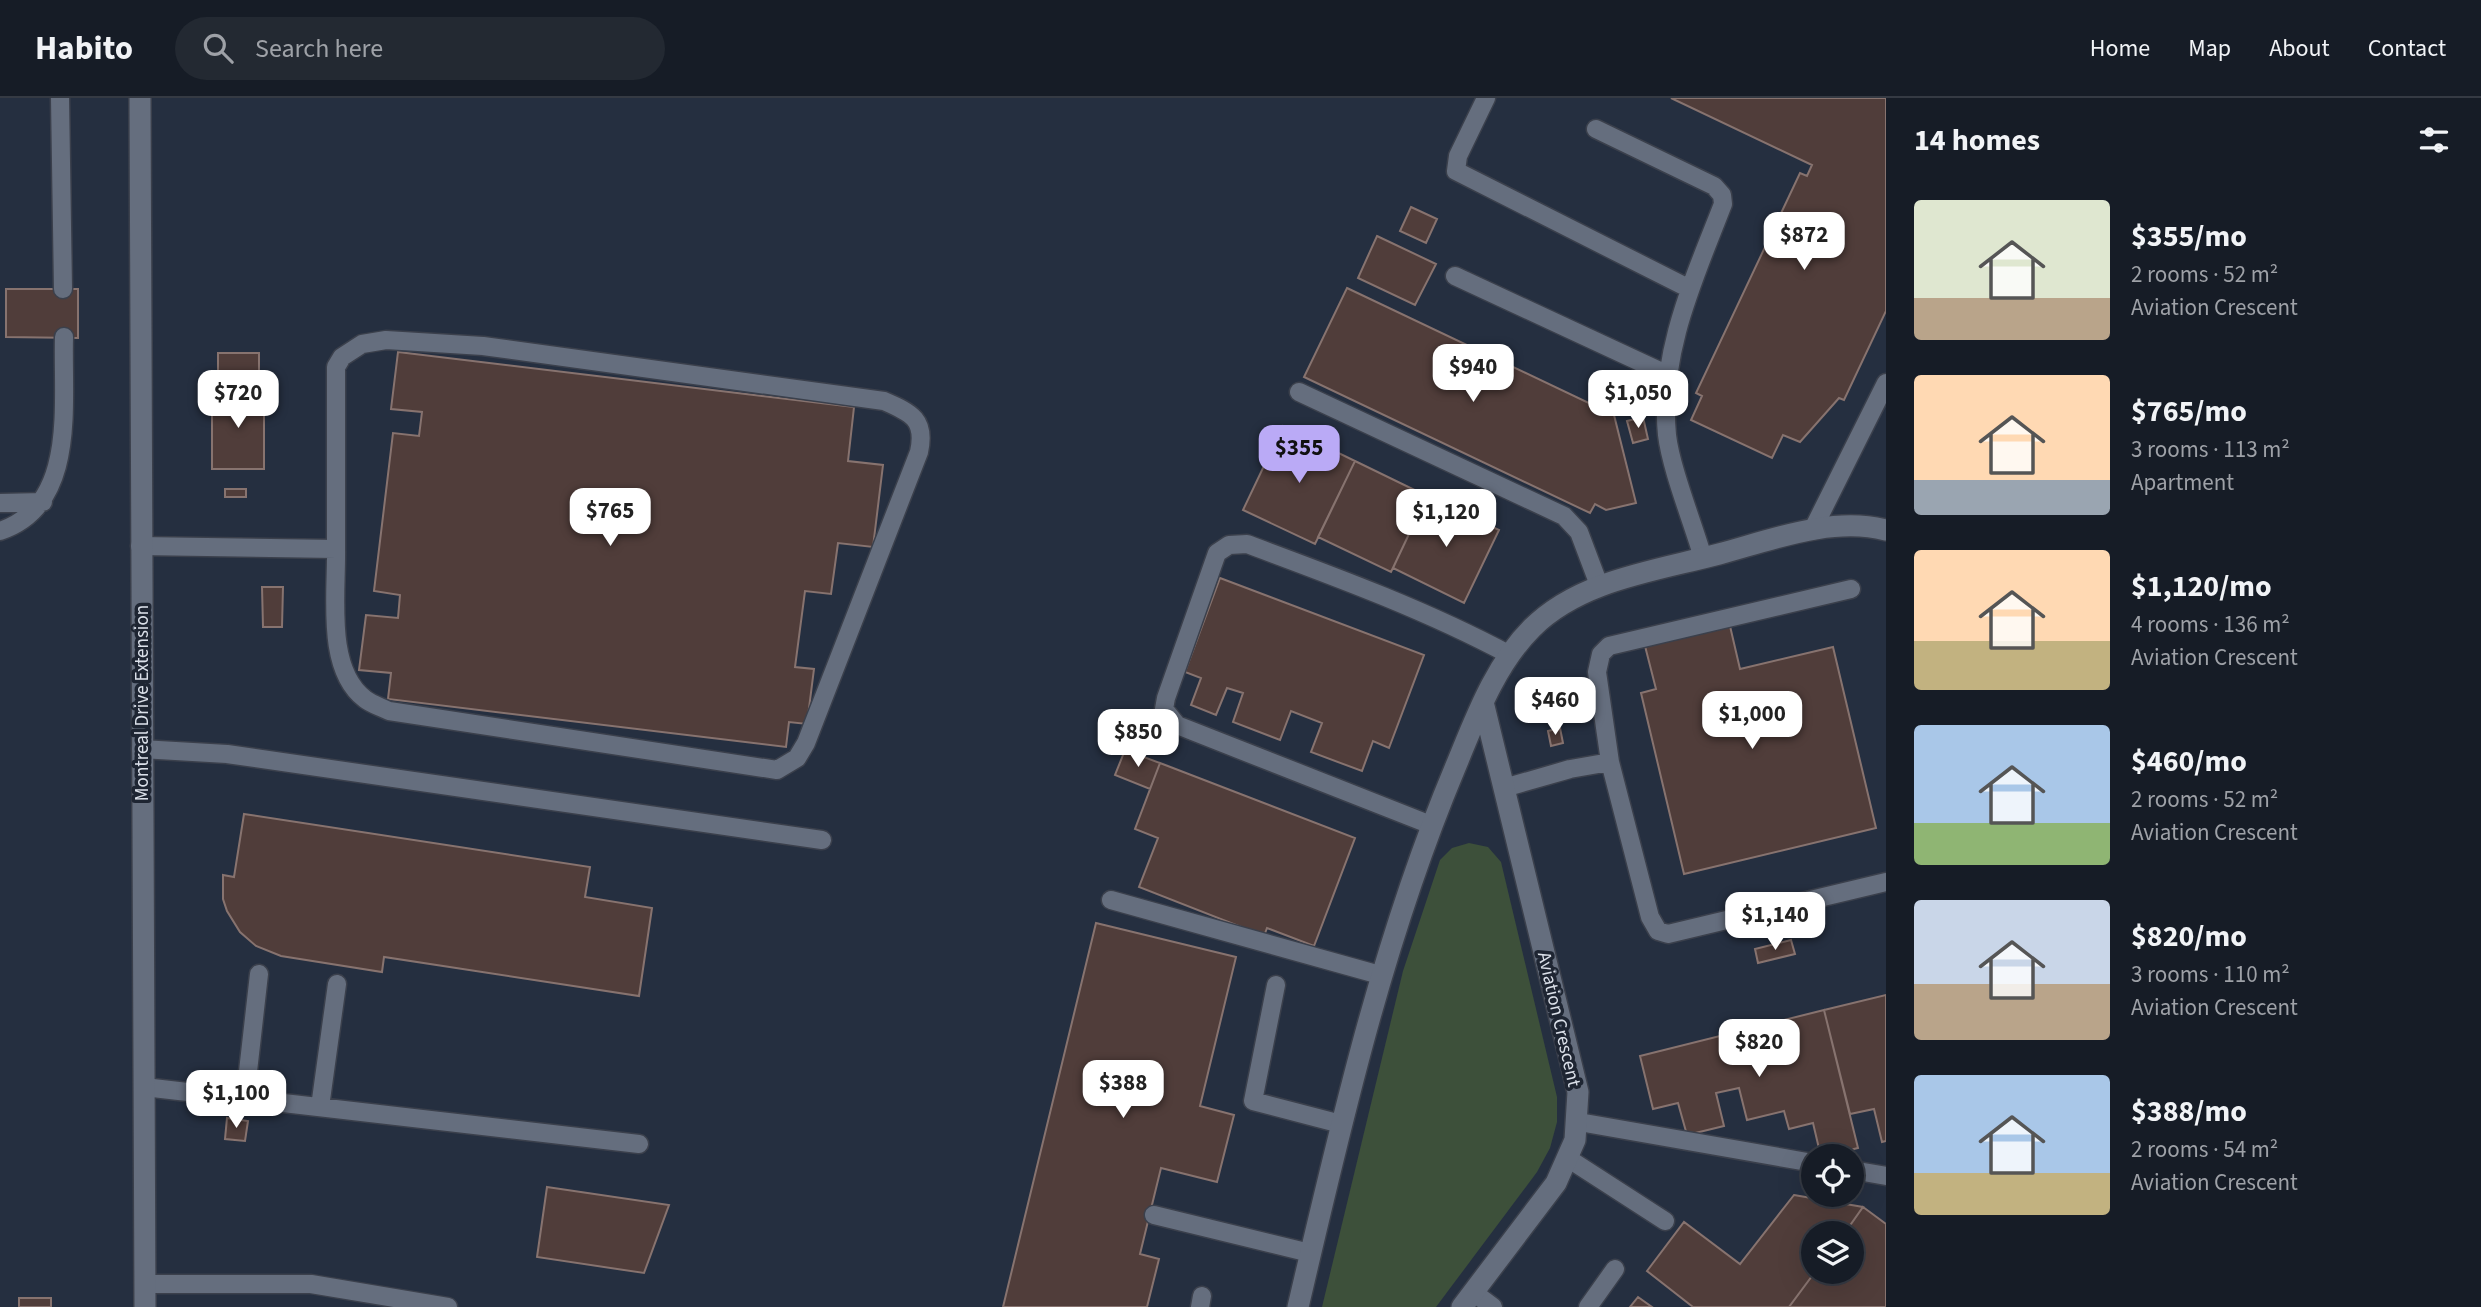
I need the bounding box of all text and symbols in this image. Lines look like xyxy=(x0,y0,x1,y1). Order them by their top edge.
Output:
search box xyxy=(175,17,665,80)
text: Habito xyxy=(35,25,133,72)
icon: search xyxy=(199,29,237,67)
text: Search here xyxy=(255,30,383,67)
text: Home xyxy=(2090,31,2150,66)
text: Map xyxy=(2188,31,2231,66)
text: About xyxy=(2269,31,2330,66)
text: Contact xyxy=(2368,31,2446,66)
text: 14 homes xyxy=(1914,119,2040,162)
icon: filters xyxy=(2415,121,2453,159)
pin: $872 xyxy=(1763,212,1845,272)
text: $355/mo xyxy=(2131,215,2247,258)
text: $872 xyxy=(1780,218,1828,251)
icon: home xyxy=(1970,228,2054,312)
text: 2 rooms · 52 m² xyxy=(2131,258,2278,291)
text: Aviation Crescent xyxy=(2131,291,2298,324)
pin: $940 xyxy=(1432,344,1514,404)
text: $940 xyxy=(1449,350,1497,383)
pin: $720 xyxy=(197,370,279,430)
pin: $1,050 xyxy=(1581,370,1695,430)
text: $720 xyxy=(214,376,262,409)
text: $1,050 xyxy=(1604,376,1672,409)
text: $765/mo xyxy=(2131,390,2247,433)
icon: home xyxy=(1970,403,2054,487)
pin: $355 xyxy=(1258,426,1340,485)
text: $355 xyxy=(1275,431,1323,464)
text: 3 rooms · 113 m² xyxy=(2131,433,2290,466)
text: Apartment xyxy=(2131,466,2234,499)
pin: $765 xyxy=(569,489,651,548)
pin: $1,120 xyxy=(1389,490,1503,549)
text: $765 xyxy=(586,494,634,527)
text: $1,120 xyxy=(1412,495,1480,528)
text: $1,120/mo xyxy=(2131,565,2272,608)
icon: home xyxy=(1970,578,2054,662)
street label: Montreal Drive Extension xyxy=(129,605,156,801)
text: 4 rooms · 136 m² xyxy=(2131,608,2290,641)
text: Aviation Crescent xyxy=(2131,641,2298,674)
pin: $460 xyxy=(1514,678,1596,737)
text: $460 xyxy=(1531,683,1579,716)
pin: $1,000 xyxy=(1695,692,1809,751)
text: $1,000 xyxy=(1718,697,1786,730)
pin: $850 xyxy=(1097,710,1179,769)
text: $850 xyxy=(1114,715,1162,748)
text: $460/mo xyxy=(2131,740,2247,783)
icon: home xyxy=(1970,753,2054,837)
text: 2 rooms · 52 m² xyxy=(2131,783,2278,816)
text: Aviation Crescent xyxy=(2131,816,2298,849)
pin: $1,140 xyxy=(1718,892,1832,952)
text: $1,140 xyxy=(1741,898,1809,931)
text: $820/mo xyxy=(2131,915,2247,958)
icon: home xyxy=(1970,928,2054,1012)
street label: Aviation Crescent xyxy=(1530,949,1587,1090)
text: 3 rooms · 110 m² xyxy=(2131,958,2290,991)
text: Aviation Crescent xyxy=(2131,991,2298,1024)
pin: $820 xyxy=(1718,1020,1800,1079)
text: $820 xyxy=(1735,1025,1783,1058)
pin: $388 xyxy=(1082,1060,1164,1120)
text: $388 xyxy=(1099,1066,1147,1099)
pin: $1,100 xyxy=(179,1070,293,1130)
text: $1,100 xyxy=(202,1076,270,1109)
text: $388/mo xyxy=(2131,1090,2247,1133)
icon: home xyxy=(1970,1103,2054,1187)
text: 2 rooms · 54 m² xyxy=(2131,1133,2278,1166)
map controls xyxy=(1801,1144,1864,1284)
button: locate xyxy=(1801,1144,1864,1207)
text: Aviation Crescent xyxy=(2131,1166,2298,1199)
button: layers xyxy=(1801,1221,1864,1284)

